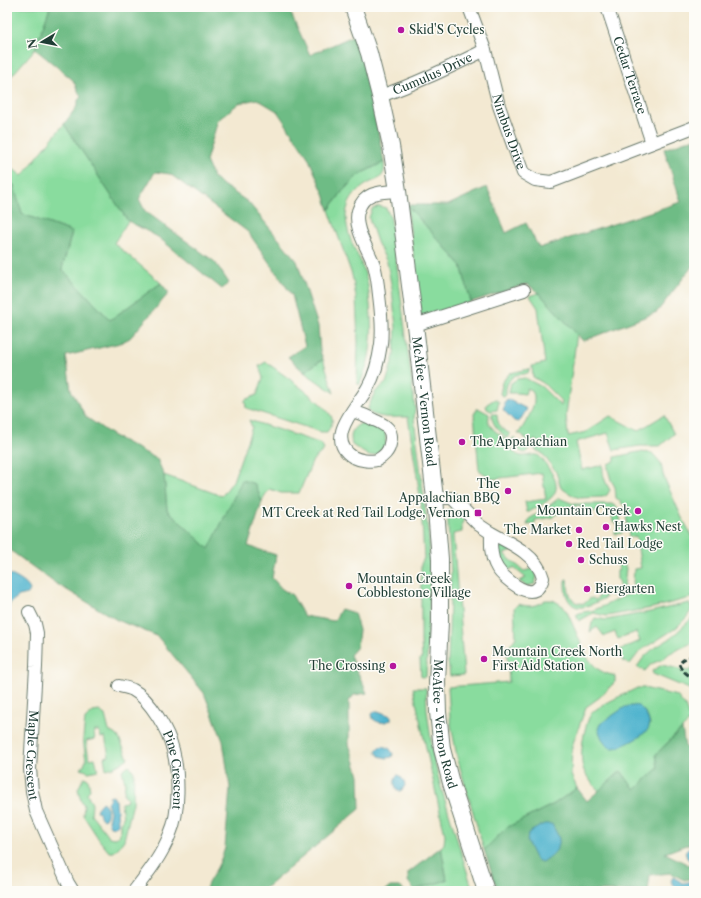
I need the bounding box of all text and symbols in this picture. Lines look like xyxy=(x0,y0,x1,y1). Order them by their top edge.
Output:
north arrow xyxy=(22,22,62,62)
place label: Skid'S Cycles xyxy=(409,22,484,37)
marker: Skid'S Cycles xyxy=(396,25,406,35)
street label: Cedar Terrace xyxy=(610,34,650,116)
text: N xyxy=(24,37,40,50)
street label: Cumulus Drive xyxy=(390,49,475,98)
street label: Nimbus Drive xyxy=(489,92,529,172)
street label: McAfee - Vernon Road xyxy=(409,336,439,468)
place label: The Appalachian xyxy=(470,434,568,449)
marker: The Appalachian xyxy=(457,437,467,447)
place label: The Appalachian BBQ xyxy=(398,476,500,505)
marker: The Appalachian BBQ xyxy=(503,486,513,496)
place label: Mountain Creek xyxy=(536,503,631,518)
place label: MT Creek at Red Tail Lodge, Vernon xyxy=(261,505,470,520)
marker: Mountain Creek xyxy=(633,506,643,516)
marker: MT Creek at Red Tail Lodge, Vernon xyxy=(473,508,483,518)
place label: Hawks Nest xyxy=(614,519,682,534)
place label: The Market xyxy=(504,522,572,537)
marker: Hawks Nest xyxy=(601,522,611,532)
marker: The Market xyxy=(574,525,584,535)
place label: Red Tail Lodge xyxy=(577,536,663,551)
marker: Red Tail Lodge xyxy=(564,539,574,549)
place label: Schuss xyxy=(589,552,628,567)
marker: Schuss xyxy=(576,555,586,565)
place label: Mountain Creek Cobblestone Village xyxy=(357,571,471,600)
marker: Mountain Creek Cobblestone Village xyxy=(344,581,354,591)
place label: Biergarten xyxy=(595,581,655,596)
marker: Biergarten xyxy=(582,584,592,594)
place label: Mountain Creek North First Aid Station xyxy=(492,644,623,673)
marker: Mountain Creek North First Aid Station xyxy=(479,654,489,664)
place label: The Crossing xyxy=(309,658,386,673)
street label: McAfee - Vernon Road xyxy=(430,659,461,791)
marker: The Crossing xyxy=(388,661,398,671)
street label: Maple Crescent xyxy=(23,710,42,802)
street label: Pine Crescent xyxy=(160,728,186,811)

